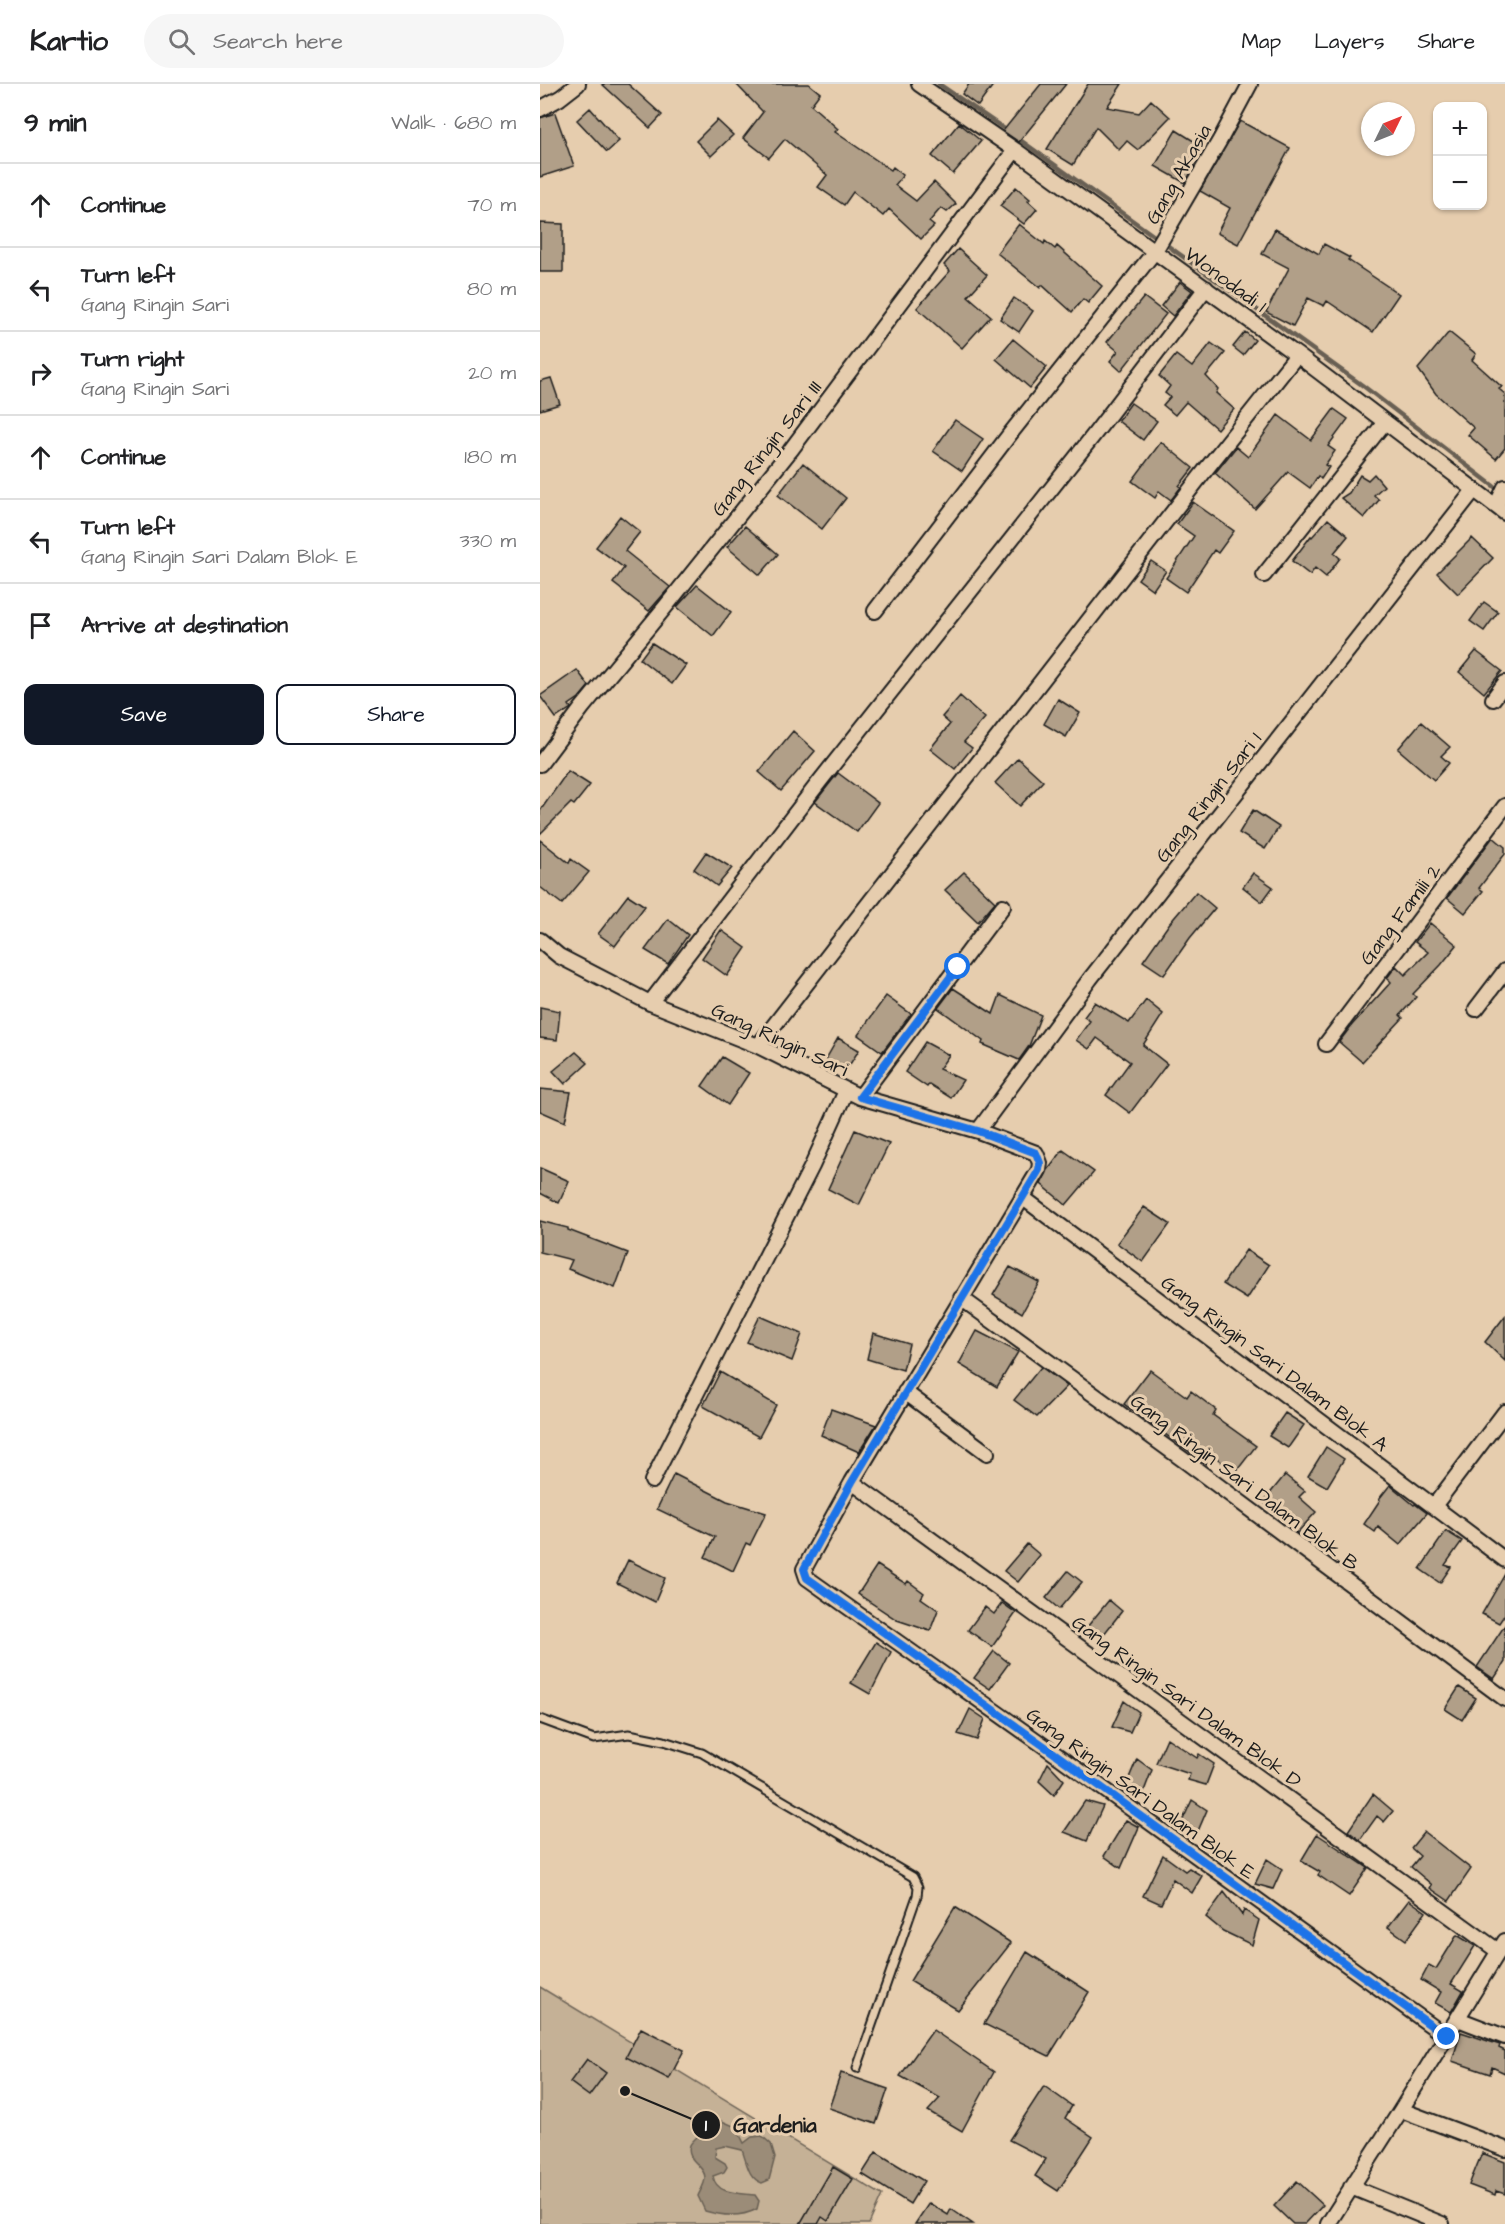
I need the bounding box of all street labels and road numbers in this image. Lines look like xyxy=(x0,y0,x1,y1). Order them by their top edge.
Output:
street label: Gang Akasia xyxy=(1139,119,1220,230)
street label: Wonodadi 1 xyxy=(1179,240,1273,319)
street label: Gang Ringin Sari III xyxy=(705,375,829,523)
street label: Gang Ringin Sari 1 xyxy=(1149,726,1270,869)
street label: Gang Famili 2 xyxy=(1353,858,1449,972)
street label: Gang Ringin Sari xyxy=(706,996,853,1085)
street label: Gang Ringin Sari Dalam Blok A xyxy=(1154,1269,1394,1459)
street label: Gang Ringin Sari Dalam Blok B xyxy=(1124,1388,1364,1579)
street label: Gang Ringin Sari Dalam Blok D xyxy=(1065,1609,1307,1796)
street label: Gang Ringin Sari Dalam Blok E xyxy=(1020,1701,1261,1887)

